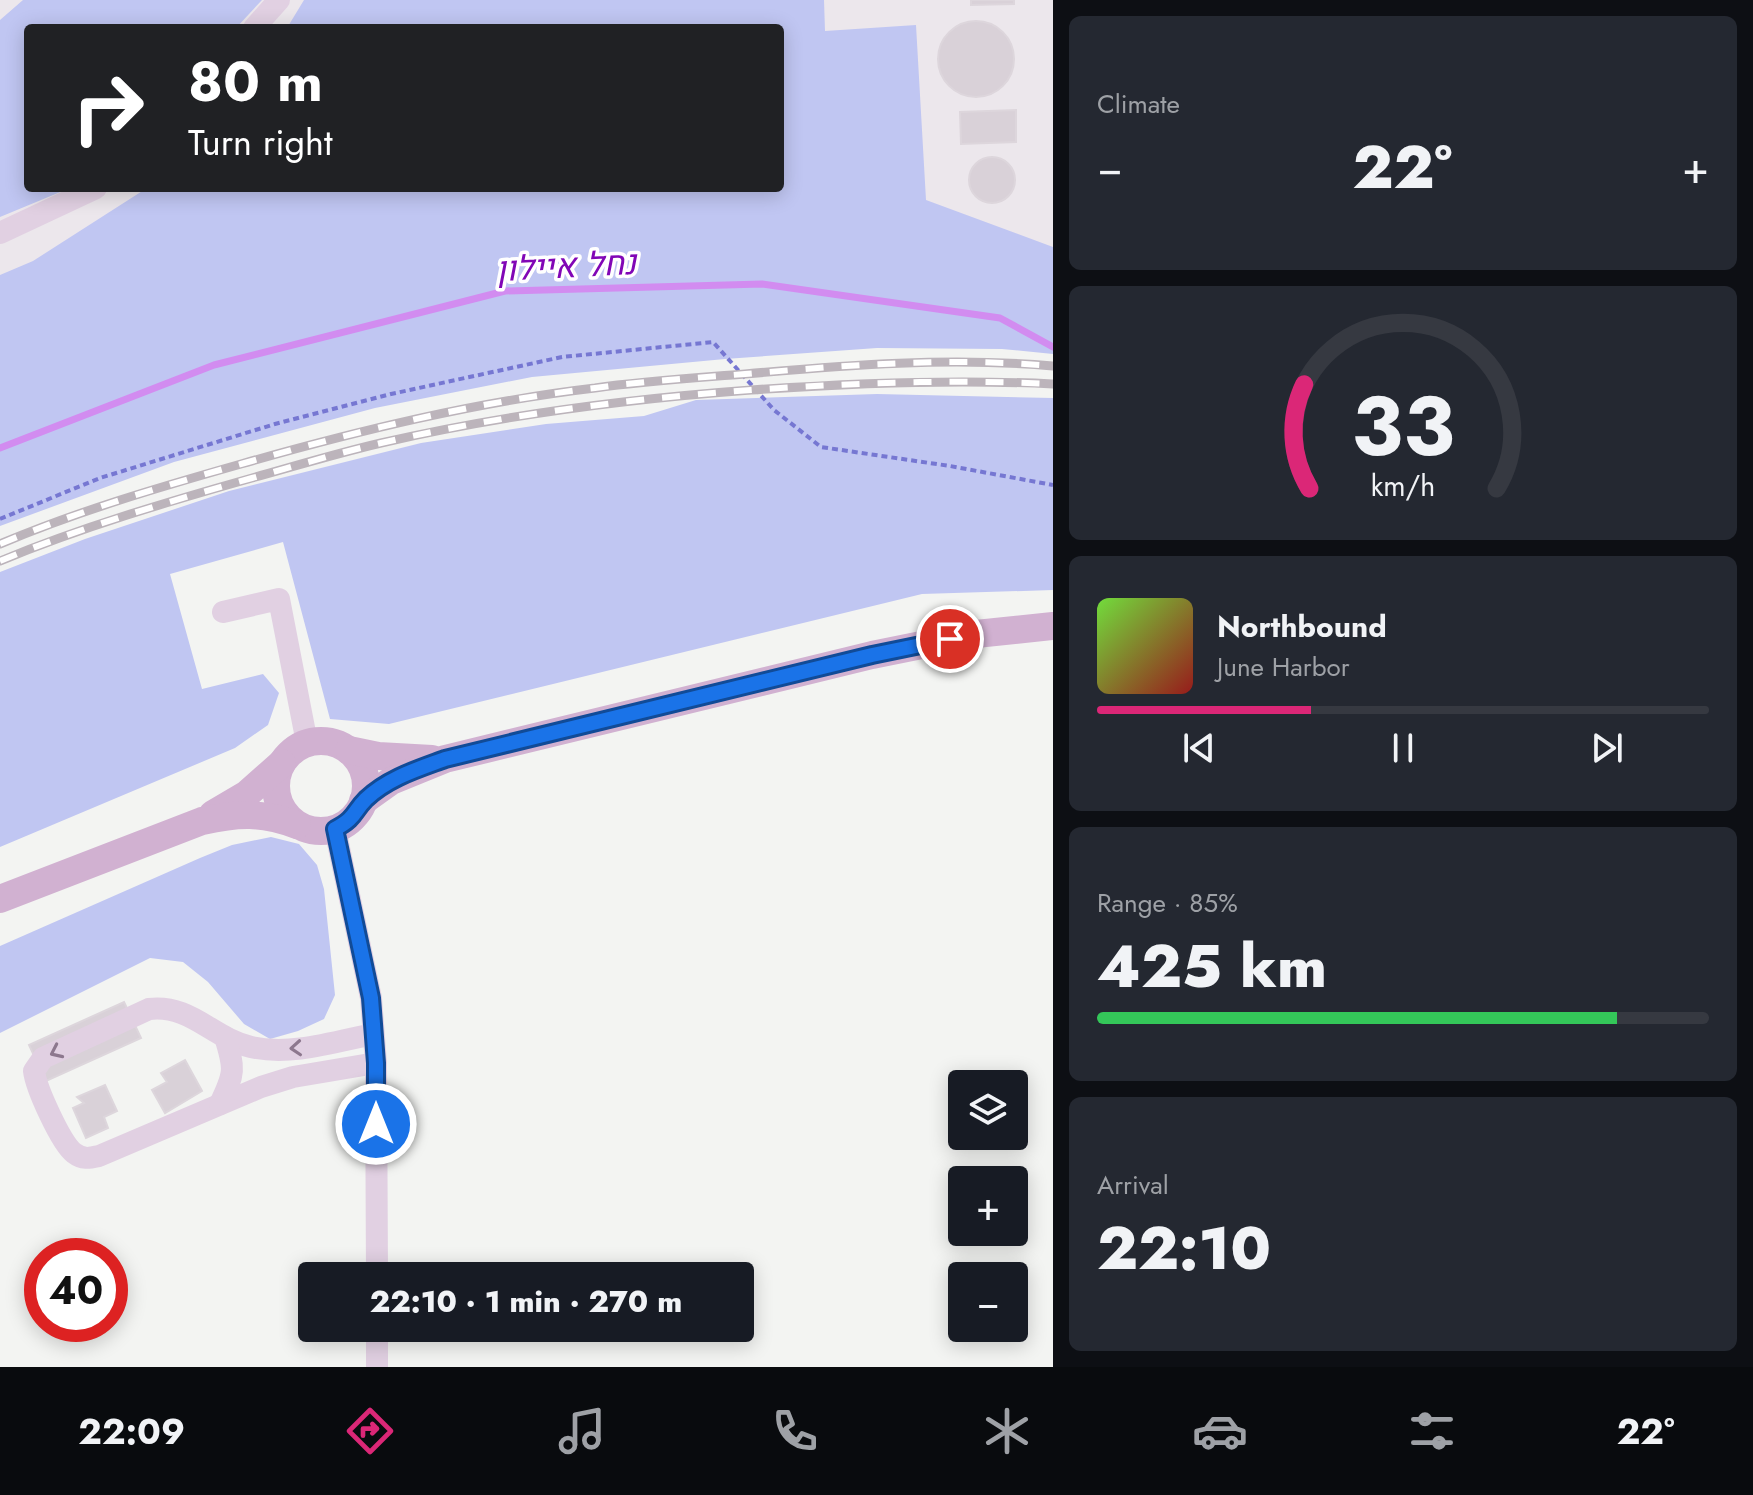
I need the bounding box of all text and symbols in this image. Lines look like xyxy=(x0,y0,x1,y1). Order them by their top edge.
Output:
text: 80 m xyxy=(188,41,323,122)
icon: right xyxy=(56,56,160,160)
text: Climate xyxy=(1097,85,1180,123)
text: Turn right xyxy=(188,116,333,168)
text: 22° xyxy=(1352,124,1452,211)
text: − xyxy=(1097,136,1123,200)
text: + xyxy=(1682,136,1709,200)
water label: נחל איילון xyxy=(495,238,640,294)
text: 33 xyxy=(1351,366,1455,486)
text: km/h xyxy=(1371,465,1435,507)
pin xyxy=(916,605,984,673)
text: Northbound xyxy=(1217,605,1387,648)
icon: arrive xyxy=(928,617,972,661)
text: June Harbor xyxy=(1217,648,1350,686)
icon: previous xyxy=(1177,726,1221,770)
icon: pause xyxy=(1381,726,1425,770)
icon: next xyxy=(1585,726,1629,770)
text: Range · 85% xyxy=(1097,884,1238,922)
text: 425 km xyxy=(1097,923,1327,1010)
one-way arrow xyxy=(289,1039,302,1056)
one-way arrow xyxy=(49,1043,64,1059)
map controls xyxy=(948,1070,1028,1342)
button: layers xyxy=(948,1070,1028,1150)
position arrow xyxy=(334,1082,418,1166)
button: + xyxy=(948,1166,1028,1246)
text: Arrival xyxy=(1097,1166,1169,1204)
text: 22:10 xyxy=(1097,1205,1271,1292)
speed limit sign: 40 xyxy=(24,1238,128,1342)
button: − xyxy=(948,1262,1028,1342)
text: 22:10 · 1 min · 270 m xyxy=(370,1280,682,1323)
icon: directions xyxy=(342,1403,398,1459)
icon: music xyxy=(554,1403,610,1459)
icon: phone xyxy=(767,1403,823,1459)
icon: climate xyxy=(979,1403,1035,1459)
icon: car xyxy=(1192,1403,1248,1459)
icon: filters xyxy=(1404,1403,1460,1459)
text: 22:09 xyxy=(78,1405,185,1457)
text: 22° xyxy=(1617,1405,1675,1457)

